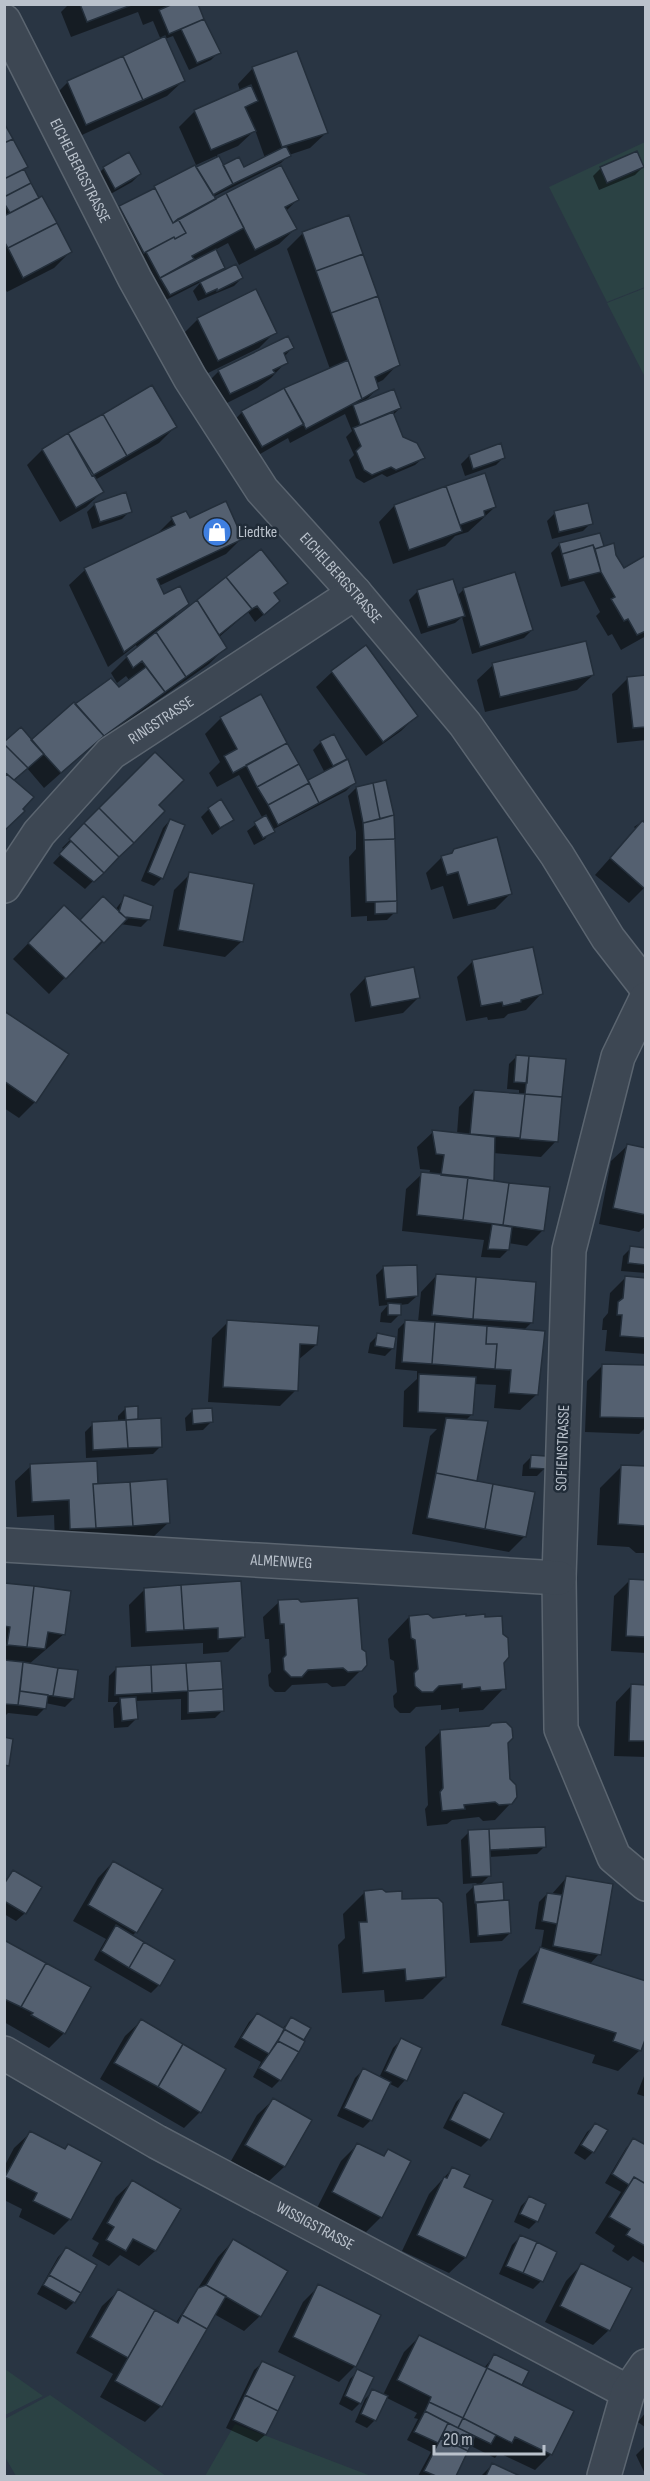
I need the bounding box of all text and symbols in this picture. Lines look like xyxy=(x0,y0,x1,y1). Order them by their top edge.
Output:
street label: EICHELBERGSTRASSE xyxy=(46,115,114,226)
shop icon: Liedtke xyxy=(201,516,233,548)
place label: Liedtke xyxy=(238,523,277,542)
street label: EICHELBERGSTRASSE xyxy=(296,529,386,627)
street label: RINGSTRASSE xyxy=(125,692,197,748)
street label: SOFIENSTRASSE xyxy=(552,1405,574,1491)
street label: ALMENWEG xyxy=(249,1550,313,1573)
street label: WISSIGSTRASSE xyxy=(273,2197,357,2254)
scale bar xyxy=(434,2418,544,2456)
text: 20 m xyxy=(443,2429,473,2450)

